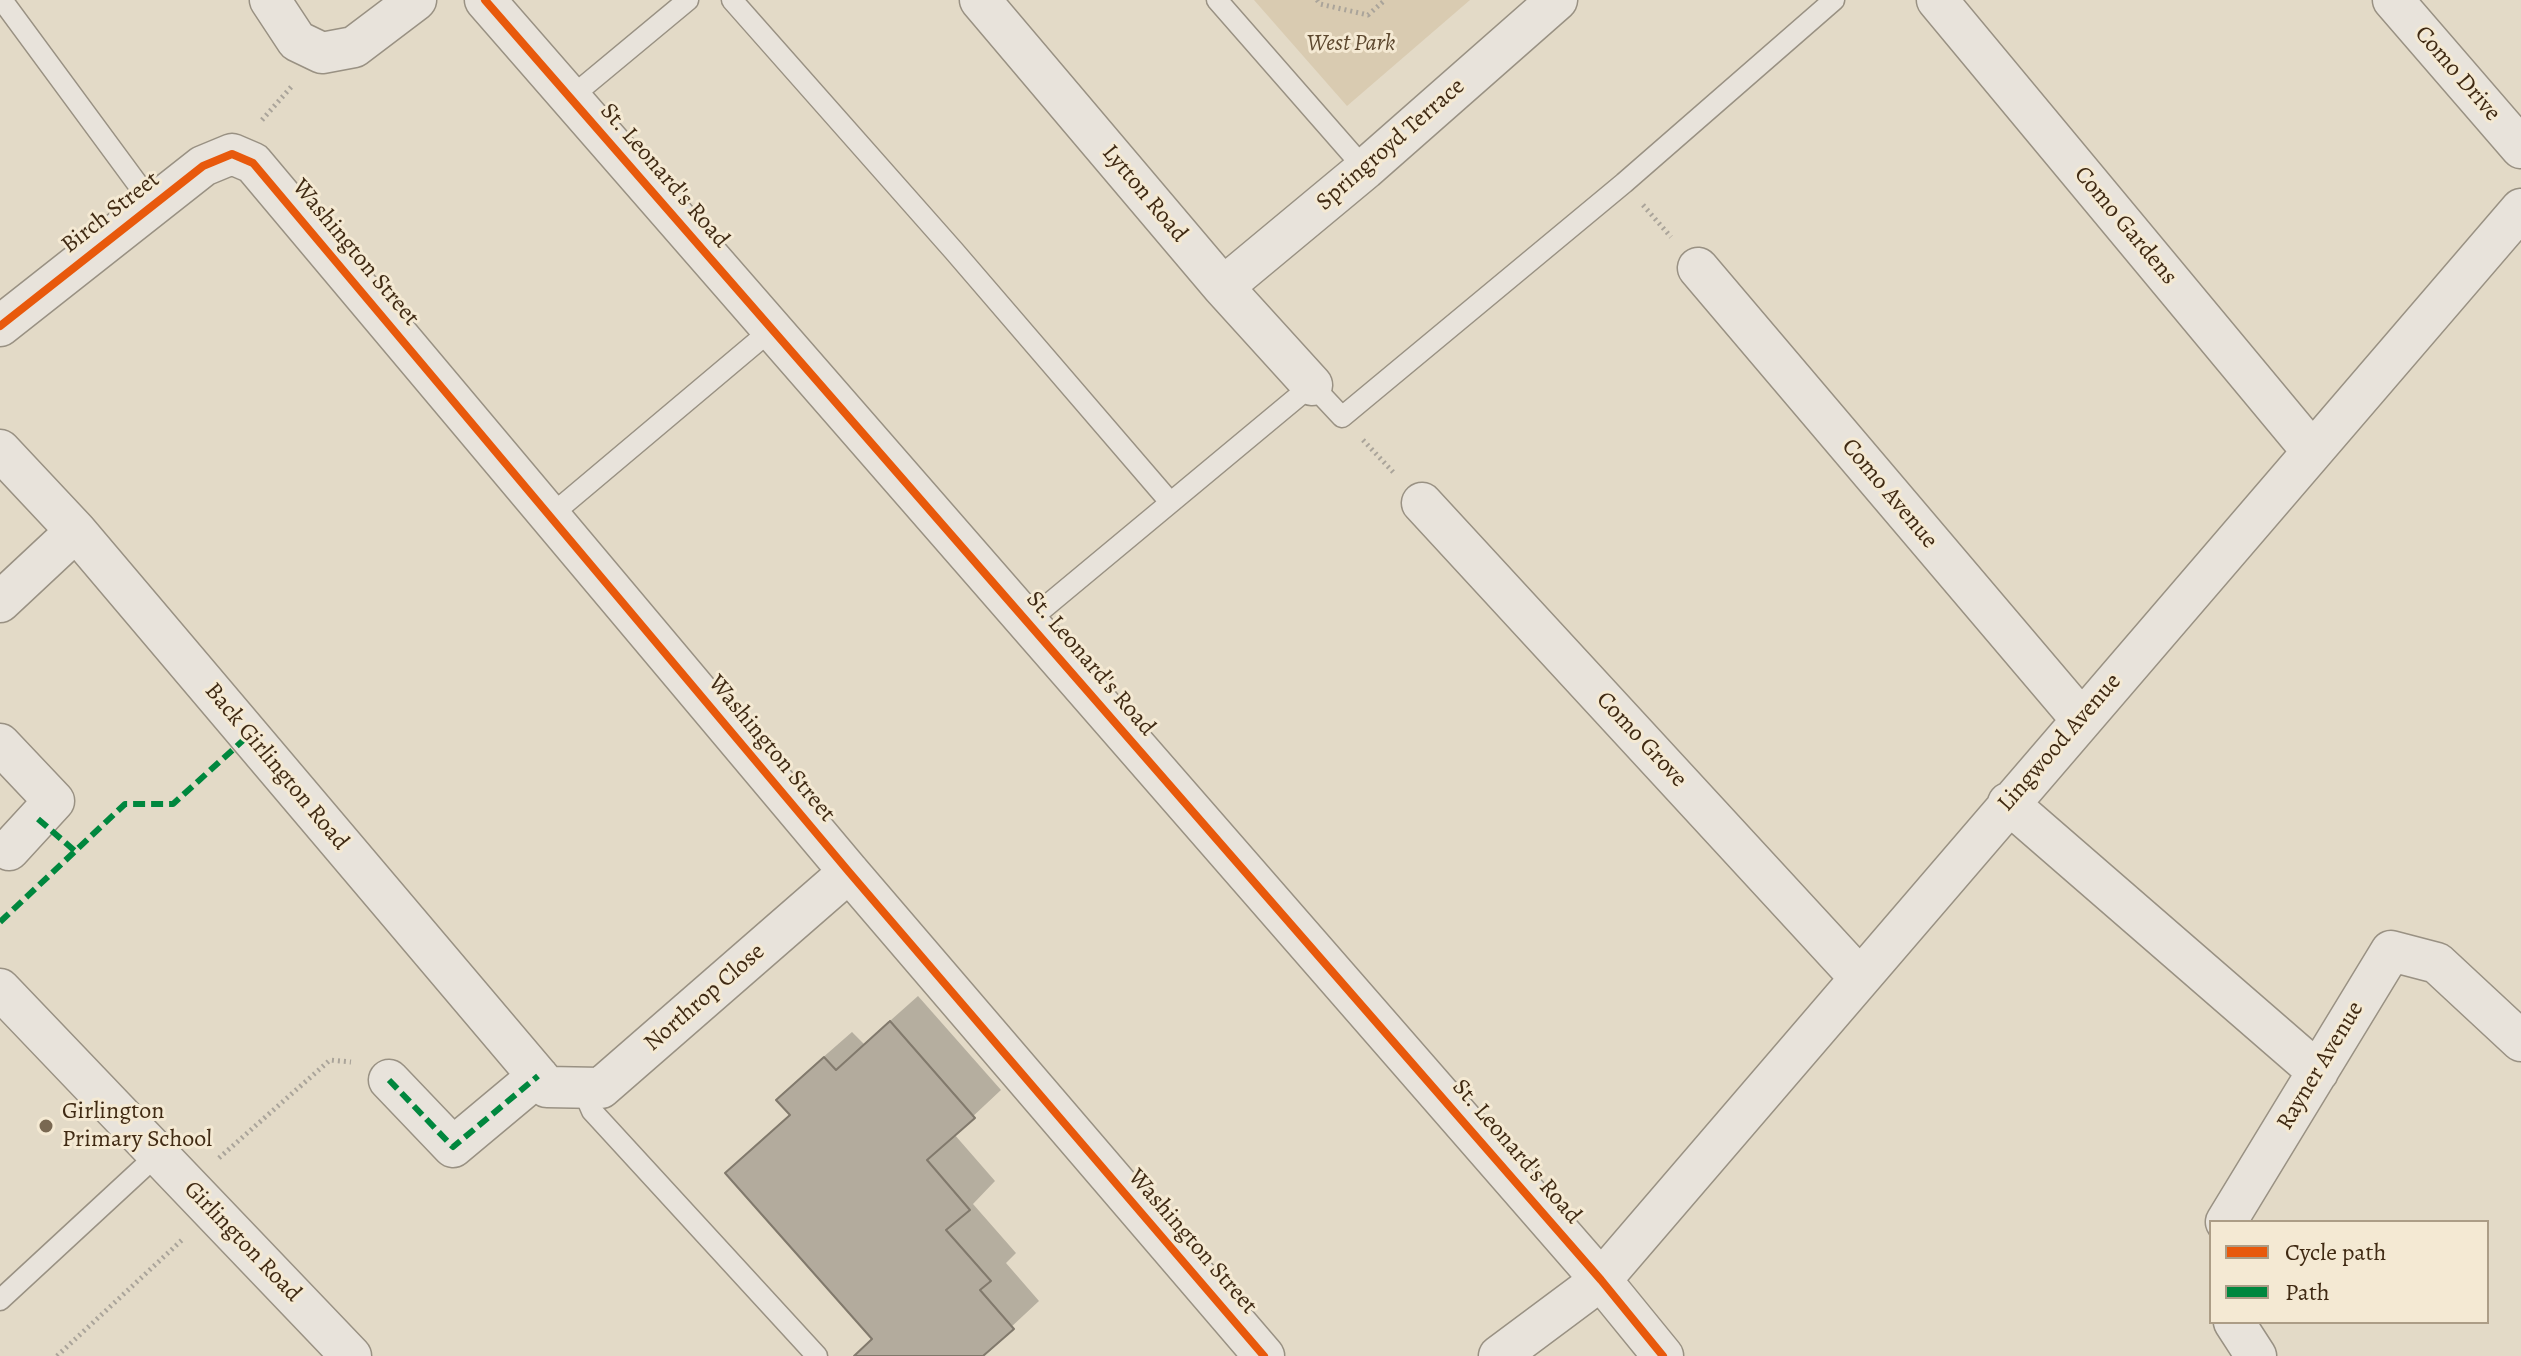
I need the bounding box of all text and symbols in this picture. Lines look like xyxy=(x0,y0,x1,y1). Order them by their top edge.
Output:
street label: Como Drive xyxy=(2408,20,2506,128)
park label: West Park xyxy=(1307,30,1395,58)
street label: Springroyd Terrace xyxy=(1311,73,1471,217)
street label: St. Leonard's Road xyxy=(593,98,735,254)
street label: Lytton Road xyxy=(1095,139,1193,249)
street label: Como Gardens xyxy=(2067,161,2183,291)
street label: Birch Street xyxy=(56,166,166,260)
street label: Washington Street xyxy=(285,174,425,332)
street label: Como Avenue xyxy=(1835,433,1943,555)
street label: St. Leonard's Road xyxy=(1019,586,1161,742)
street label: Lingwood Avenue xyxy=(1992,668,2128,818)
street label: Washington Street xyxy=(701,670,841,828)
street label: Back Girlington Road xyxy=(198,678,354,856)
street label: Como Grove xyxy=(1589,686,1693,794)
street label: Northrop Close xyxy=(639,938,771,1058)
street label: Rayner Avenue xyxy=(2271,996,2371,1136)
street label: St. Leonard's Road xyxy=(1445,1074,1587,1230)
place label: Girlington Primary School xyxy=(62,1098,212,1154)
marker: Girlington Primary School xyxy=(37,1117,55,1135)
street label: Washington Street xyxy=(1121,1164,1263,1320)
street label: Girlington Road xyxy=(177,1176,307,1308)
legend xyxy=(2209,1220,2489,1324)
text: Cycle path xyxy=(2285,1236,2386,1268)
text: Path xyxy=(2285,1276,2330,1308)

